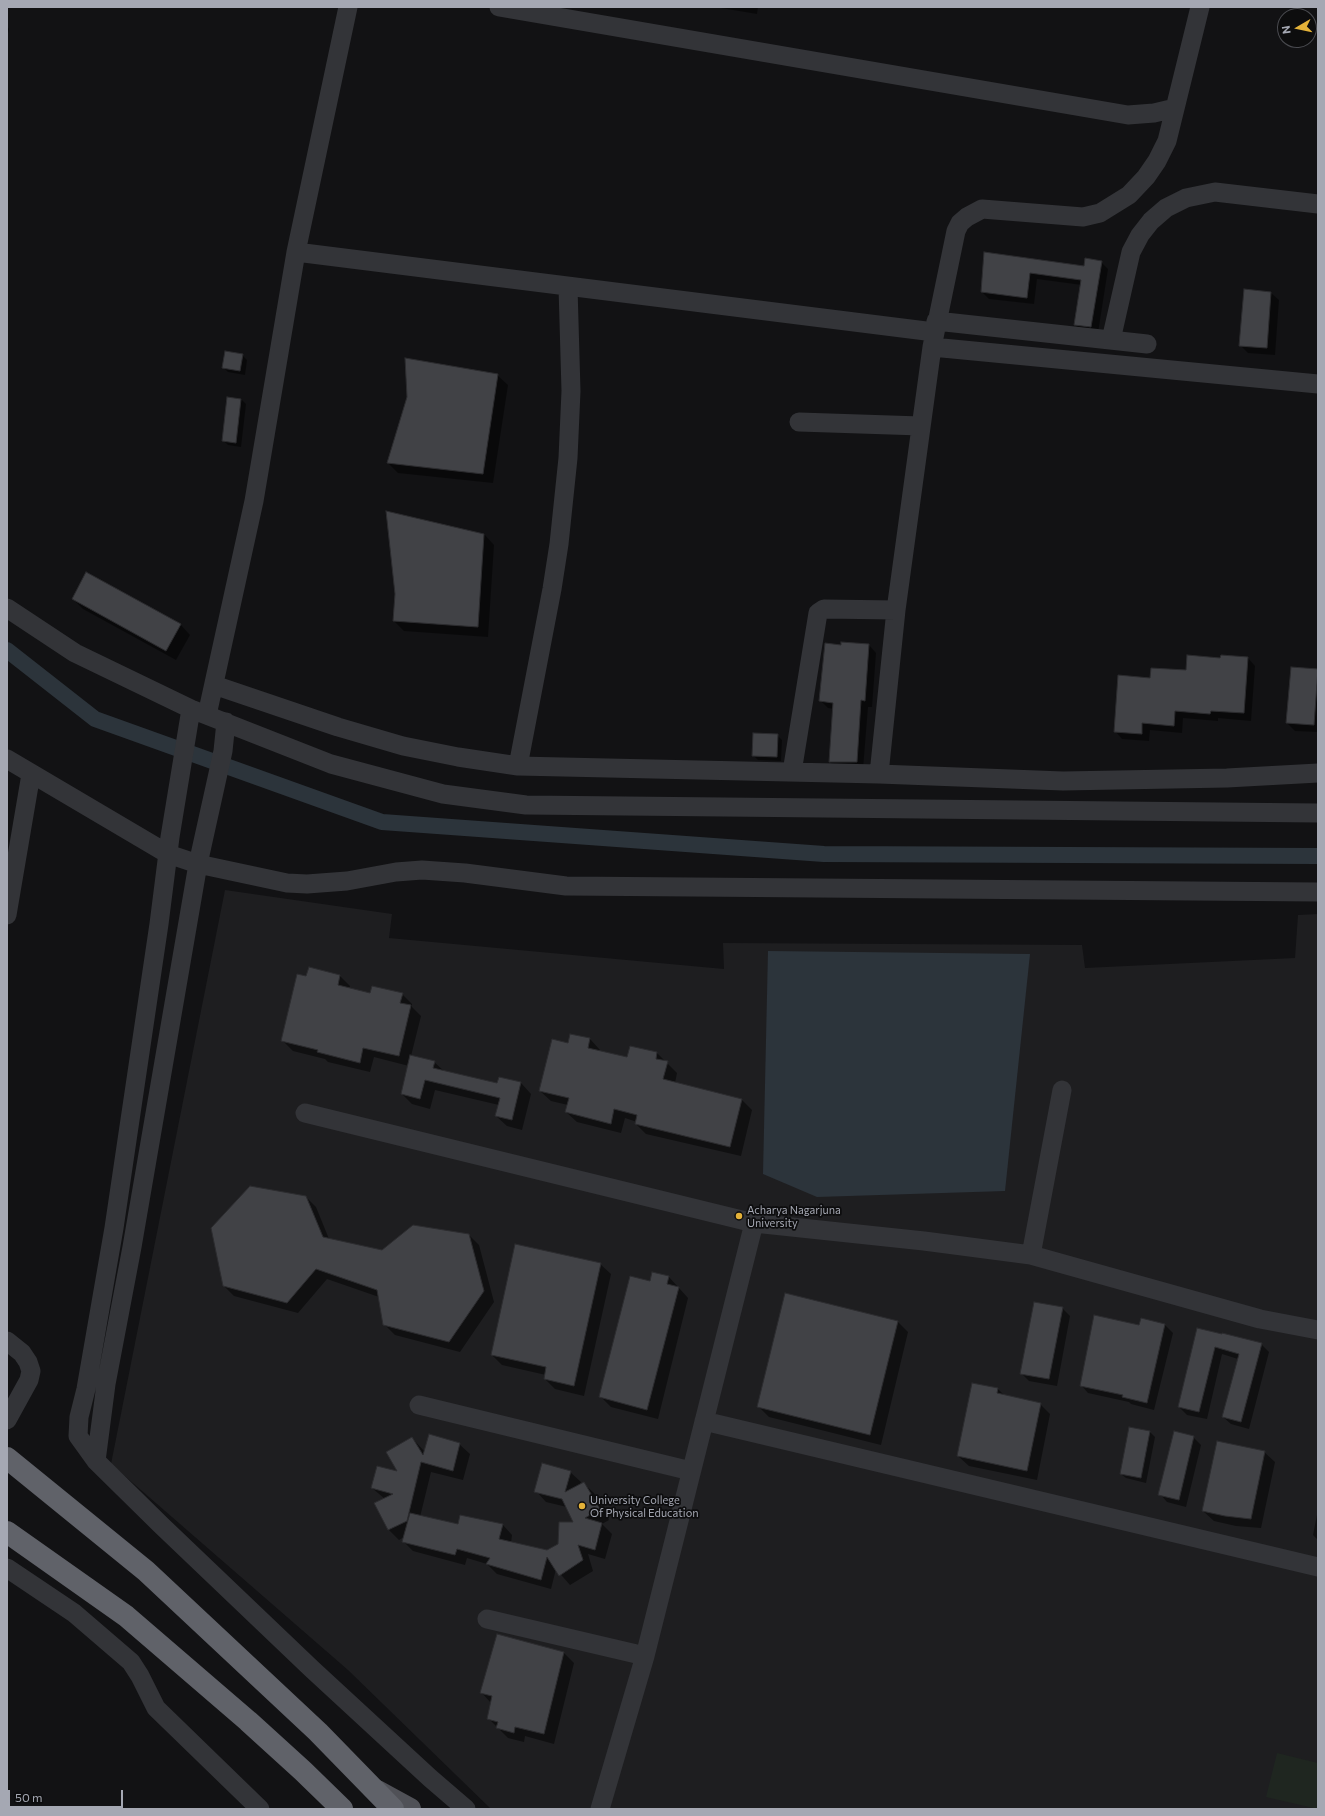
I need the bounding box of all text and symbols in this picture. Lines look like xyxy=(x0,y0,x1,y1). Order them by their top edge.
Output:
north arrow xyxy=(1277,8,1317,48)
text: N xyxy=(1279,25,1293,35)
place label: Acharya Nagarjuna University xyxy=(747,1203,841,1229)
marker: Acharya Nagarjuna University xyxy=(734,1211,744,1221)
place label: University College Of Physical Education xyxy=(590,1493,699,1519)
marker: University College Of Physical Education xyxy=(577,1501,587,1511)
scale bar xyxy=(10,1782,125,1808)
text: 50 m xyxy=(15,1790,43,1804)

